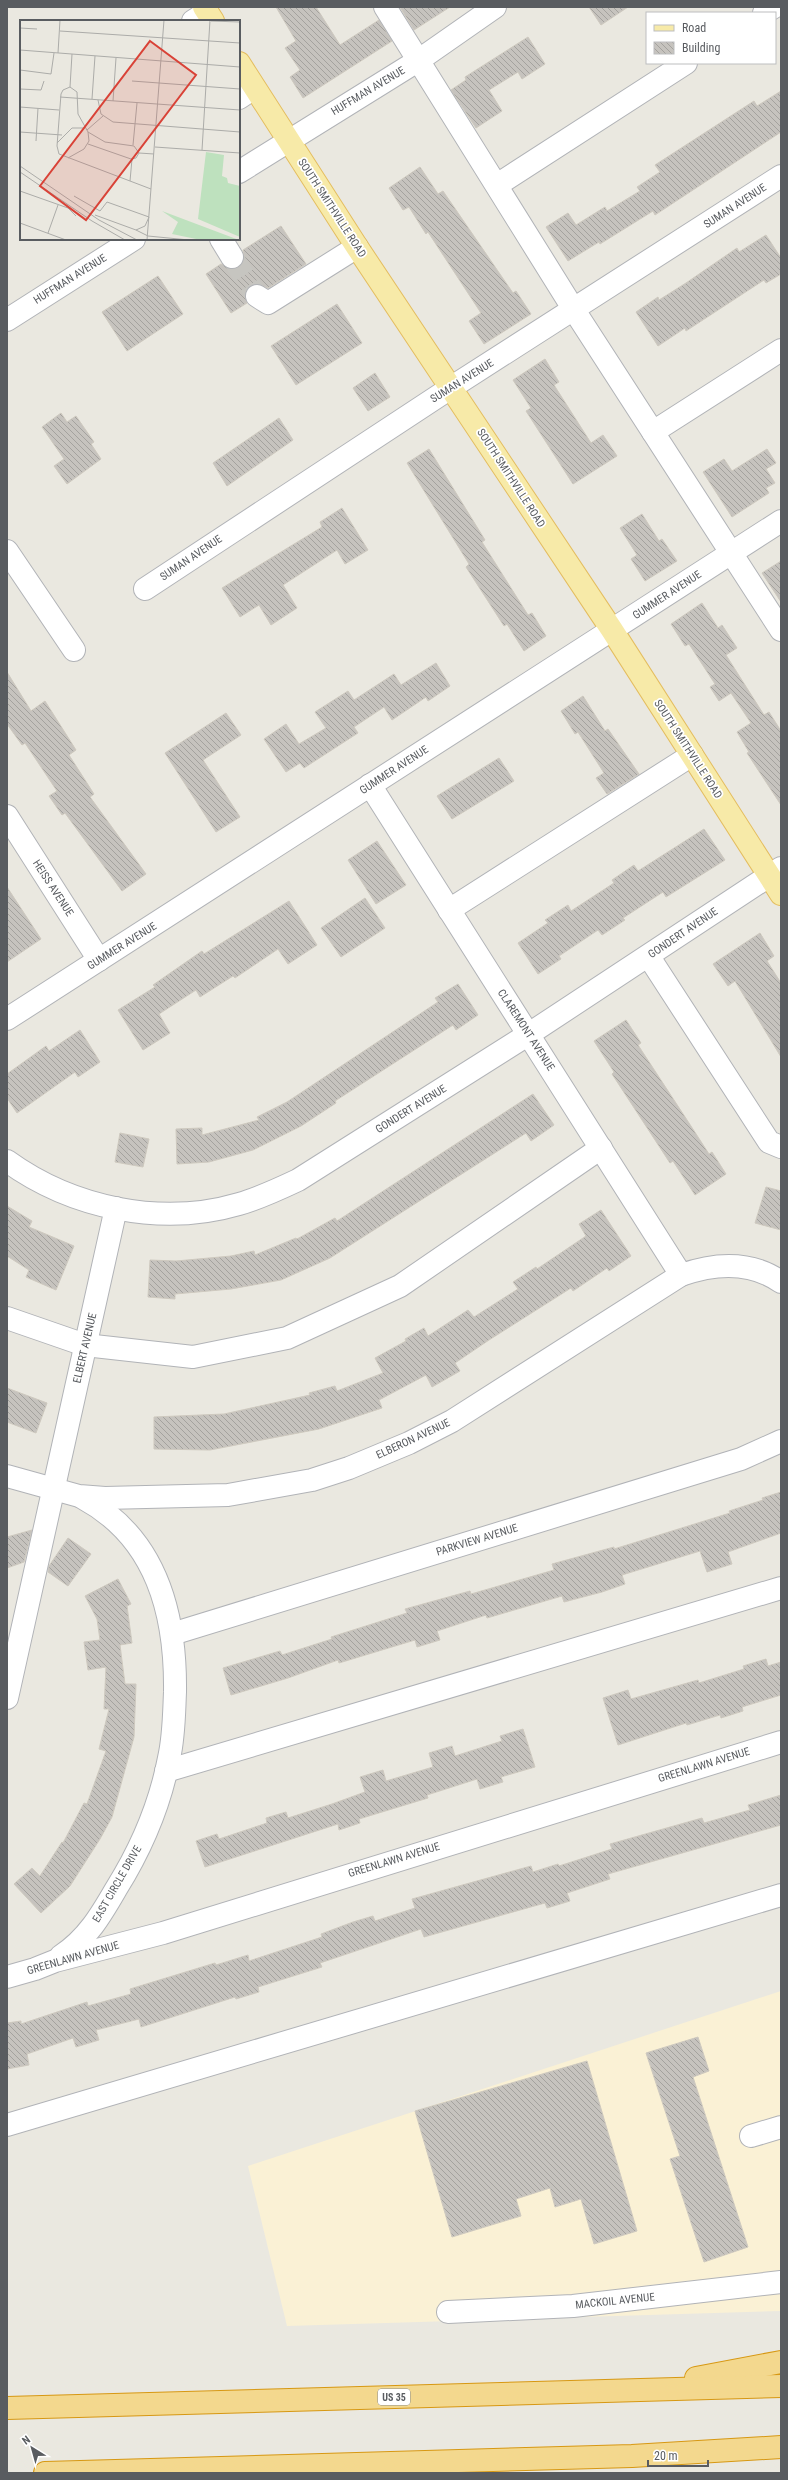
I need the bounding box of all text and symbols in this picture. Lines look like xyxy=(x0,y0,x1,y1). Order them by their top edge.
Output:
legend xyxy=(646,12,776,64)
inset map xyxy=(20,20,240,240)
text: Road xyxy=(682,21,706,35)
text: Building xyxy=(682,41,720,55)
street label: HUFFMAN AVENUE xyxy=(329,64,408,118)
street label: SOUTH SMITHVILLE ROAD xyxy=(295,156,369,260)
street label: SUMAN AVENUE xyxy=(701,181,769,231)
street label: HUFFMAN AVENUE xyxy=(31,251,109,307)
street label: SUMAN AVENUE xyxy=(428,356,496,406)
street label: SOUTH SMITHVILLE ROAD xyxy=(474,426,548,530)
street label: SUMAN AVENUE xyxy=(158,532,225,584)
street label: GUMMER AVENUE xyxy=(630,568,704,622)
street label: SOUTH SMITHVILLE ROAD xyxy=(651,697,725,801)
street label: GUMMER AVENUE xyxy=(357,743,431,797)
street label: HEISS AVENUE xyxy=(30,857,76,919)
street label: GONDERT AVENUE xyxy=(646,905,721,961)
street label: GUMMER AVENUE xyxy=(85,919,159,972)
street label: CLAREMONT AVENUE xyxy=(495,987,558,1074)
street label: GONDERT AVENUE xyxy=(373,1082,449,1136)
street label: ELBERT AVENUE xyxy=(71,1311,100,1384)
street label: ELBERON AVENUE xyxy=(374,1416,452,1462)
street label: PARKVIEW AVENUE xyxy=(435,1521,520,1559)
street label: GREENLAWN AVENUE xyxy=(657,1745,752,1785)
street label: GREENLAWN AVENUE xyxy=(347,1840,442,1880)
street label: EAST CIRCLE DRIVE xyxy=(90,1843,144,1925)
street label: GREENLAWN AVENUE xyxy=(26,1939,121,1977)
street label: MACKOIL AVENUE xyxy=(575,2290,656,2312)
road number: US 35 xyxy=(378,2389,410,2405)
north arrow xyxy=(12,2428,52,2468)
text: N xyxy=(20,2433,33,2448)
scale bar xyxy=(648,2442,708,2468)
text: 20 m xyxy=(654,2449,678,2463)

